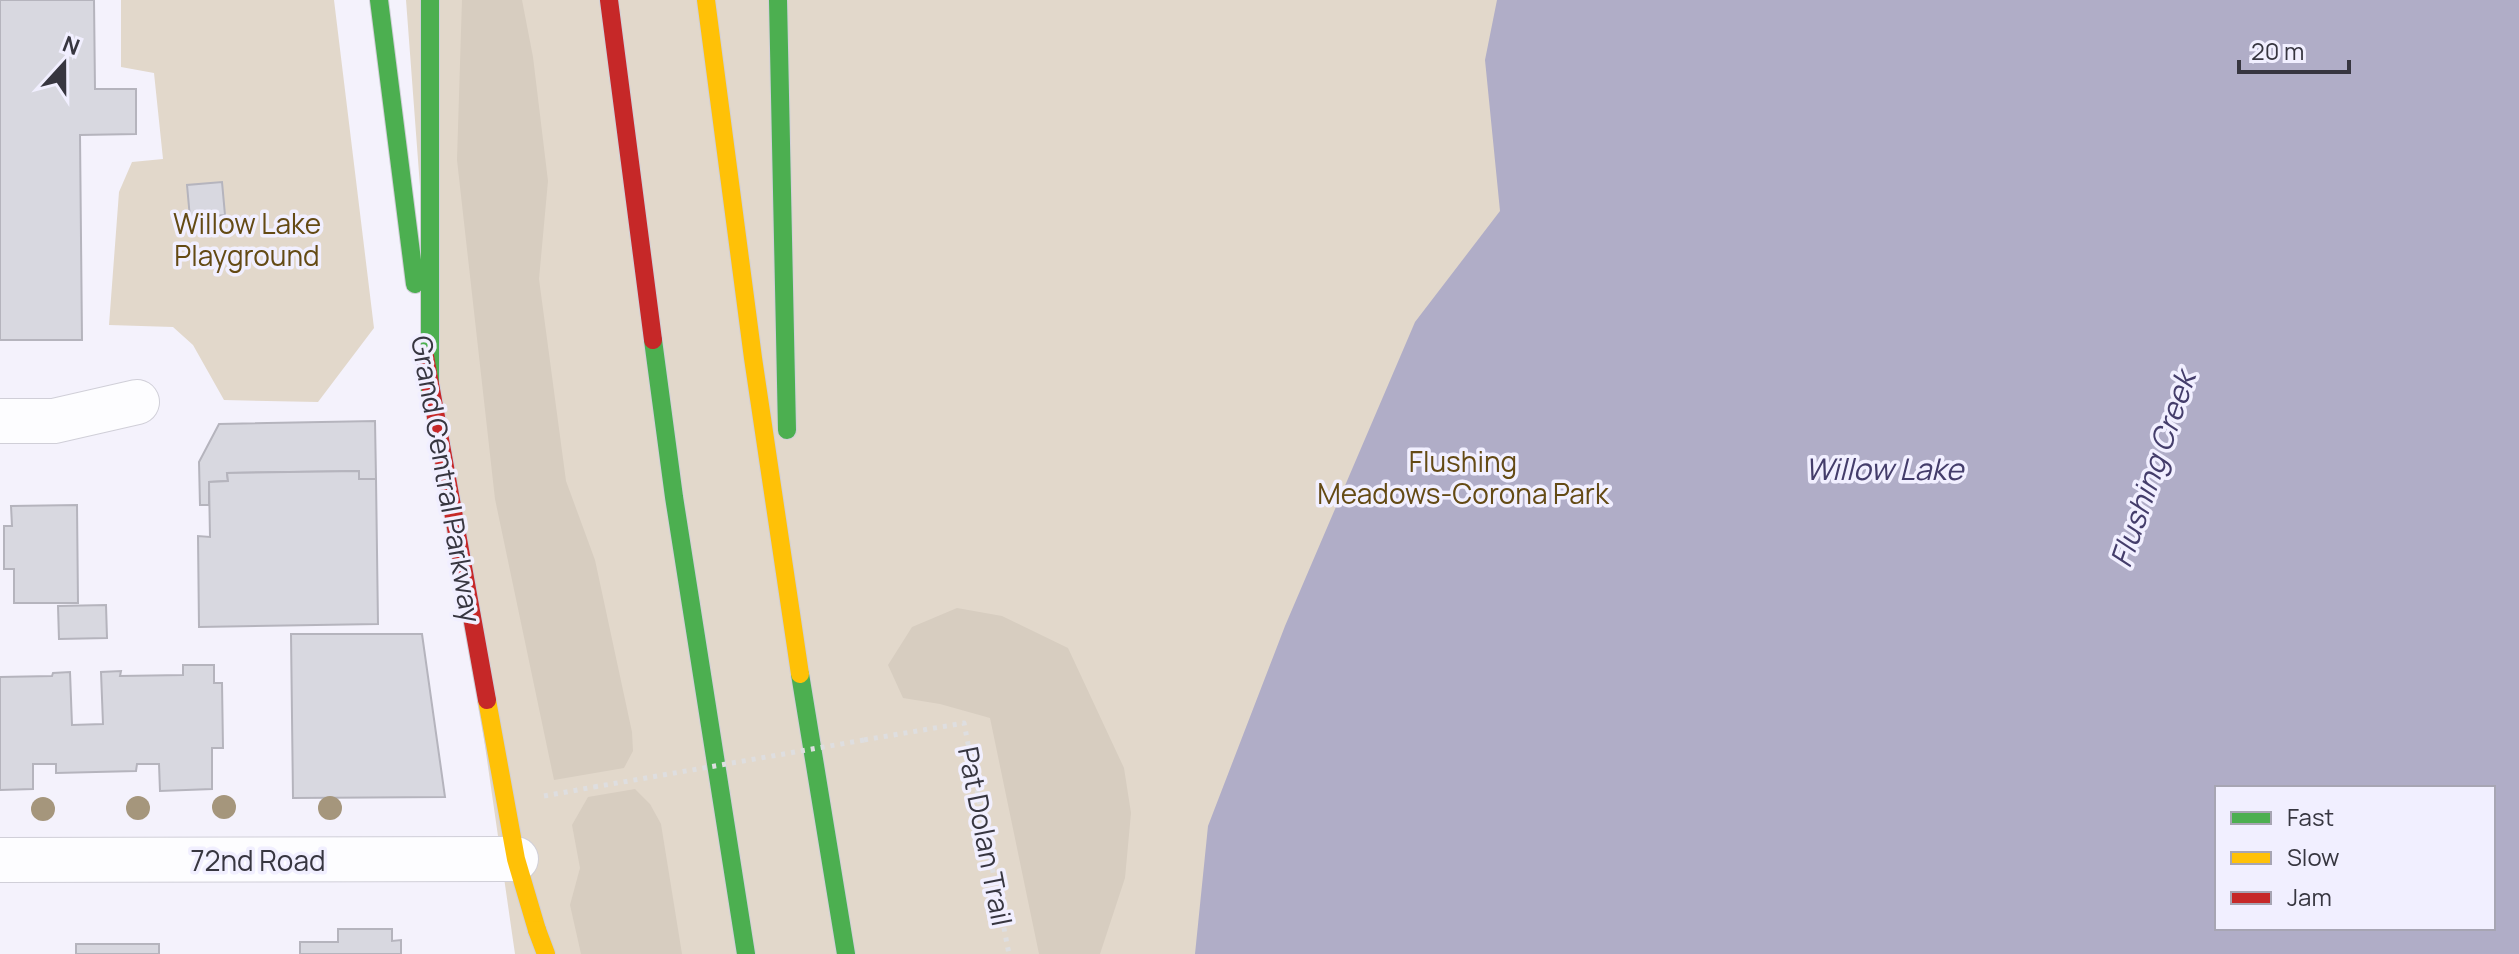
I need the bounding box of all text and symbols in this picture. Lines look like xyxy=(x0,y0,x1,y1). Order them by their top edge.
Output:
north arrow xyxy=(24,24,104,104)
scale bar xyxy=(2239,24,2349,74)
text: N xyxy=(58,28,84,62)
text: 20 m xyxy=(2251,34,2304,67)
park label: Willow Lake Playground xyxy=(173,204,321,274)
street label: Grand Central Parkway xyxy=(403,333,491,626)
water label: Flushing Creek xyxy=(2099,362,2206,572)
park label: Flushing Meadows-Corona Park xyxy=(1317,442,1610,512)
water label: Willow Lake xyxy=(1805,448,1965,489)
street label: Pat Dolan Trail xyxy=(950,743,1022,929)
legend xyxy=(2215,786,2495,930)
text: Fast xyxy=(2287,800,2334,833)
text: Slow xyxy=(2287,840,2340,873)
street label: 72nd Road xyxy=(190,841,326,879)
text: Jam xyxy=(2287,880,2332,913)

